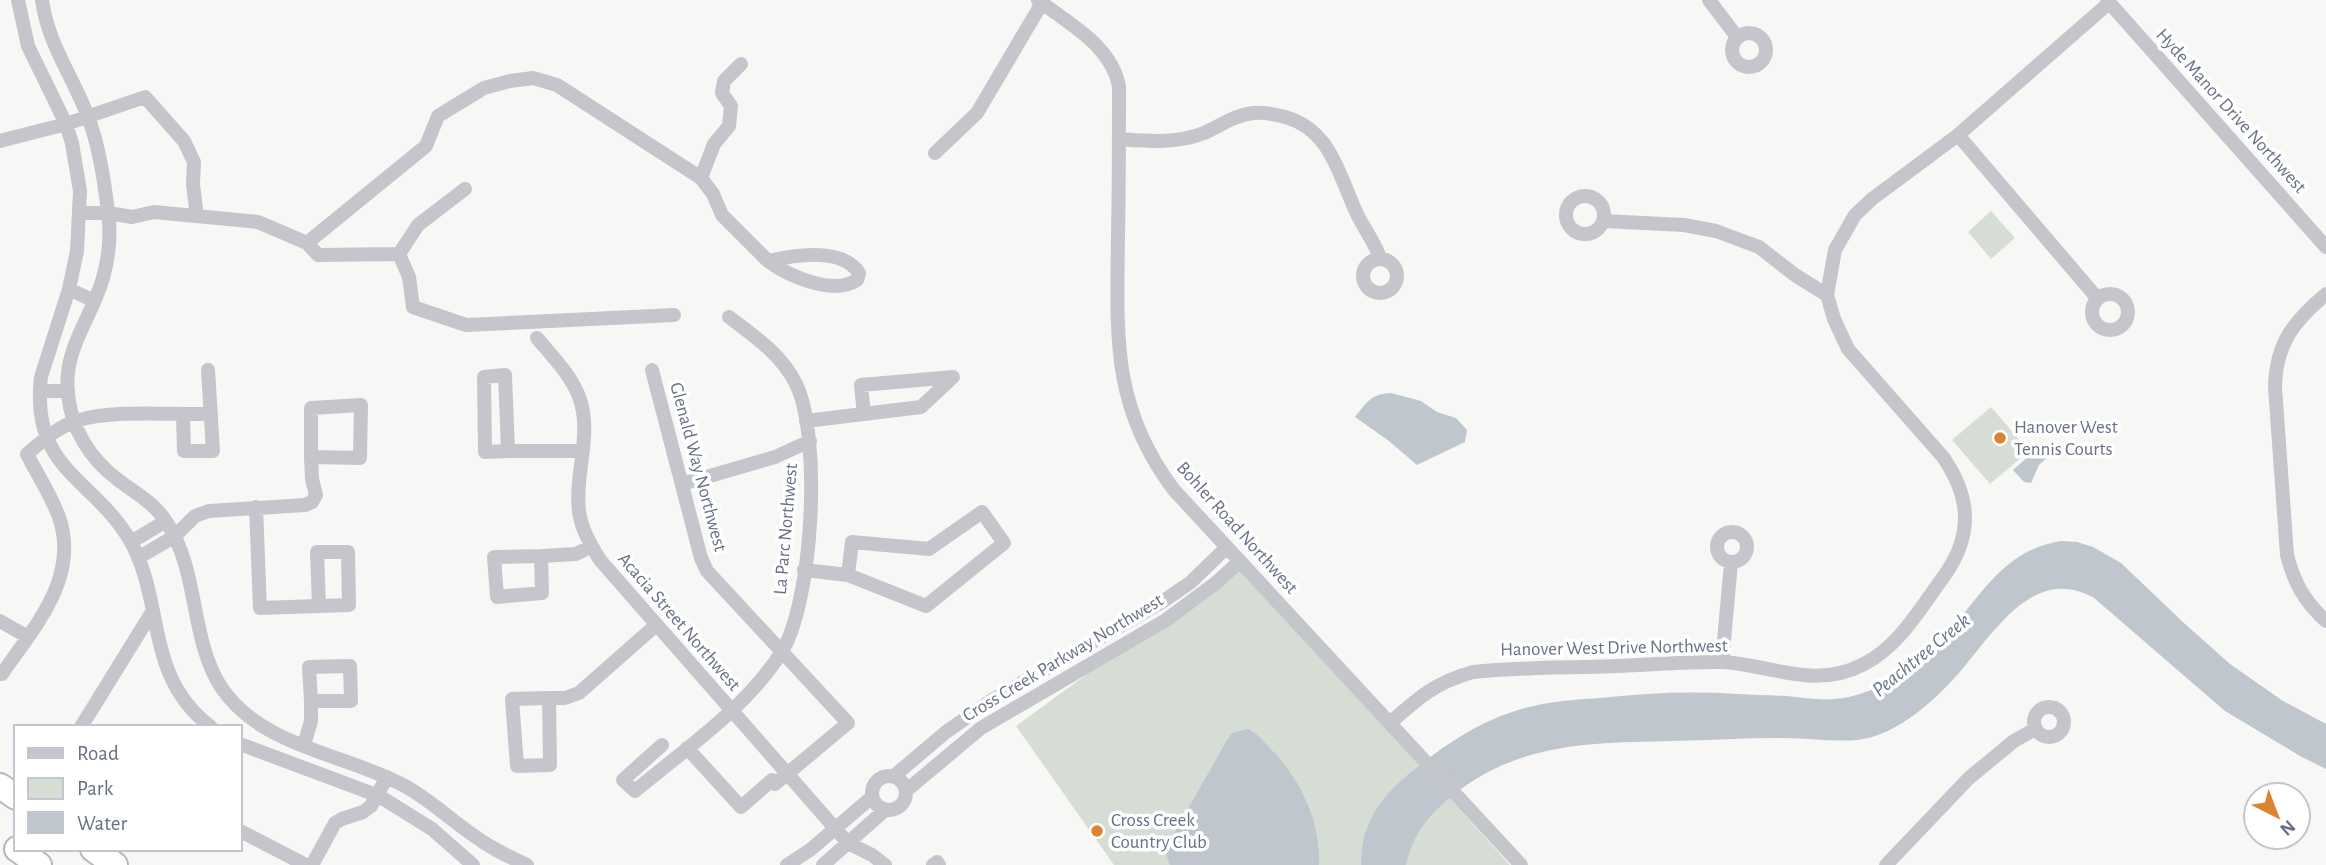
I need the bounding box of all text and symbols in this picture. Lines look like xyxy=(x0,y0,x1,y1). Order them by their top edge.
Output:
street label: Hyde Manor Drive Northwest xyxy=(2152,25,2310,197)
street label: Glenald Way Northwest xyxy=(666,380,730,554)
place label: Hanover West Tennis Courts xyxy=(2014,418,2118,459)
marker: Hanover West Tennis Courts xyxy=(1992,430,2008,446)
street label: Bohler Road Northwest xyxy=(1173,458,1301,598)
street label: La Parc Northwest xyxy=(771,462,801,596)
street label: Acacia Street Northwest xyxy=(614,549,744,695)
street label: Cross Creek Parkway Northwest xyxy=(960,591,1166,725)
water label: Peachtree Creek xyxy=(1868,609,1974,701)
street label: Hanover West Drive Northwest xyxy=(1500,637,1728,659)
legend xyxy=(14,725,242,851)
text: Road xyxy=(77,743,119,764)
text: Park xyxy=(77,778,114,799)
north arrow xyxy=(2242,781,2312,851)
place label: Cross Creek Country Club xyxy=(1111,811,1207,852)
text: Water xyxy=(77,813,127,834)
text: N xyxy=(2276,816,2299,839)
marker: Cross Creek Country Club xyxy=(1089,823,1105,839)

